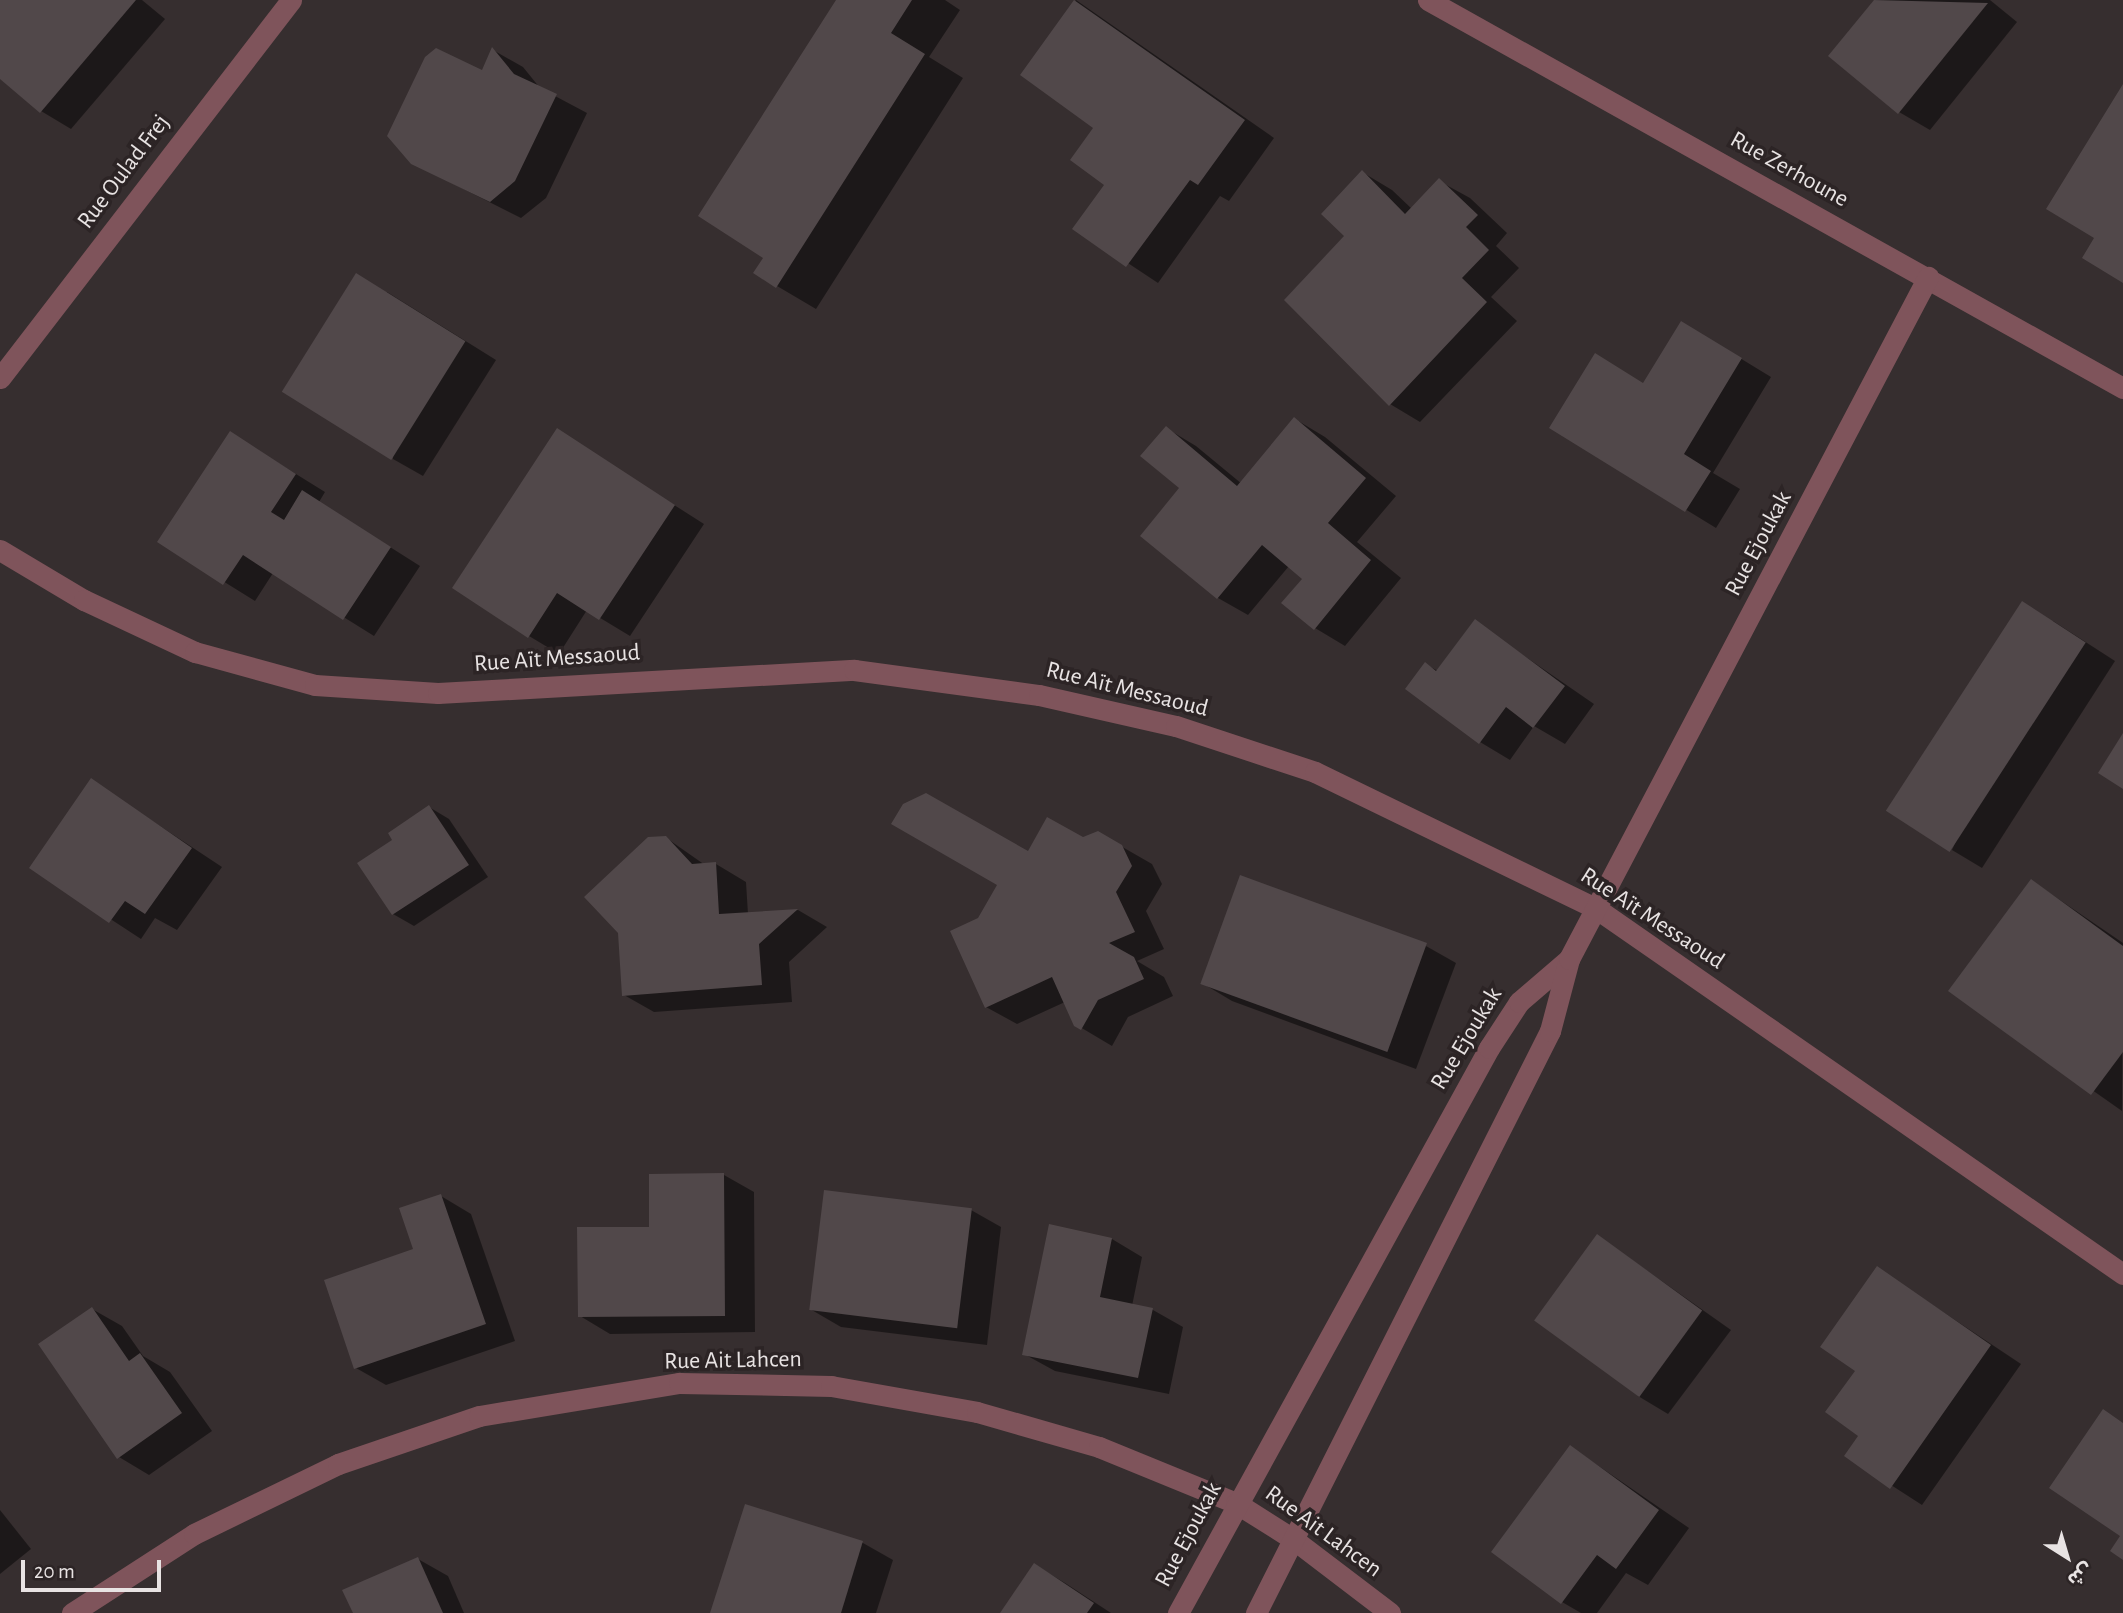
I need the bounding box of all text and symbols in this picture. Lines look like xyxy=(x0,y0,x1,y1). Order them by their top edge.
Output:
street label: Rue Oulad Frej xyxy=(72,109,176,235)
street label: Rue Zerhoune xyxy=(1725,126,1853,214)
street label: Rue Ejoukak xyxy=(1719,487,1799,601)
street label: Rue Aït Messaoud xyxy=(473,639,641,679)
street label: Rue Aït Messaoud xyxy=(1043,656,1211,724)
street label: Rue Aït Messaoud xyxy=(1574,862,1730,976)
street label: Rue Ejoukak xyxy=(1425,982,1509,1096)
street label: Rue Ait Lahcen xyxy=(664,1345,802,1377)
street label: Rue Ejoukak xyxy=(1149,1478,1229,1592)
street label: Rue Ait Lahcen xyxy=(1259,1480,1387,1584)
north arrow xyxy=(2032,1522,2102,1592)
scale bar xyxy=(24,1546,164,1590)
text: ش xyxy=(2064,1559,2096,1590)
text: 20 m xyxy=(34,1561,75,1582)

